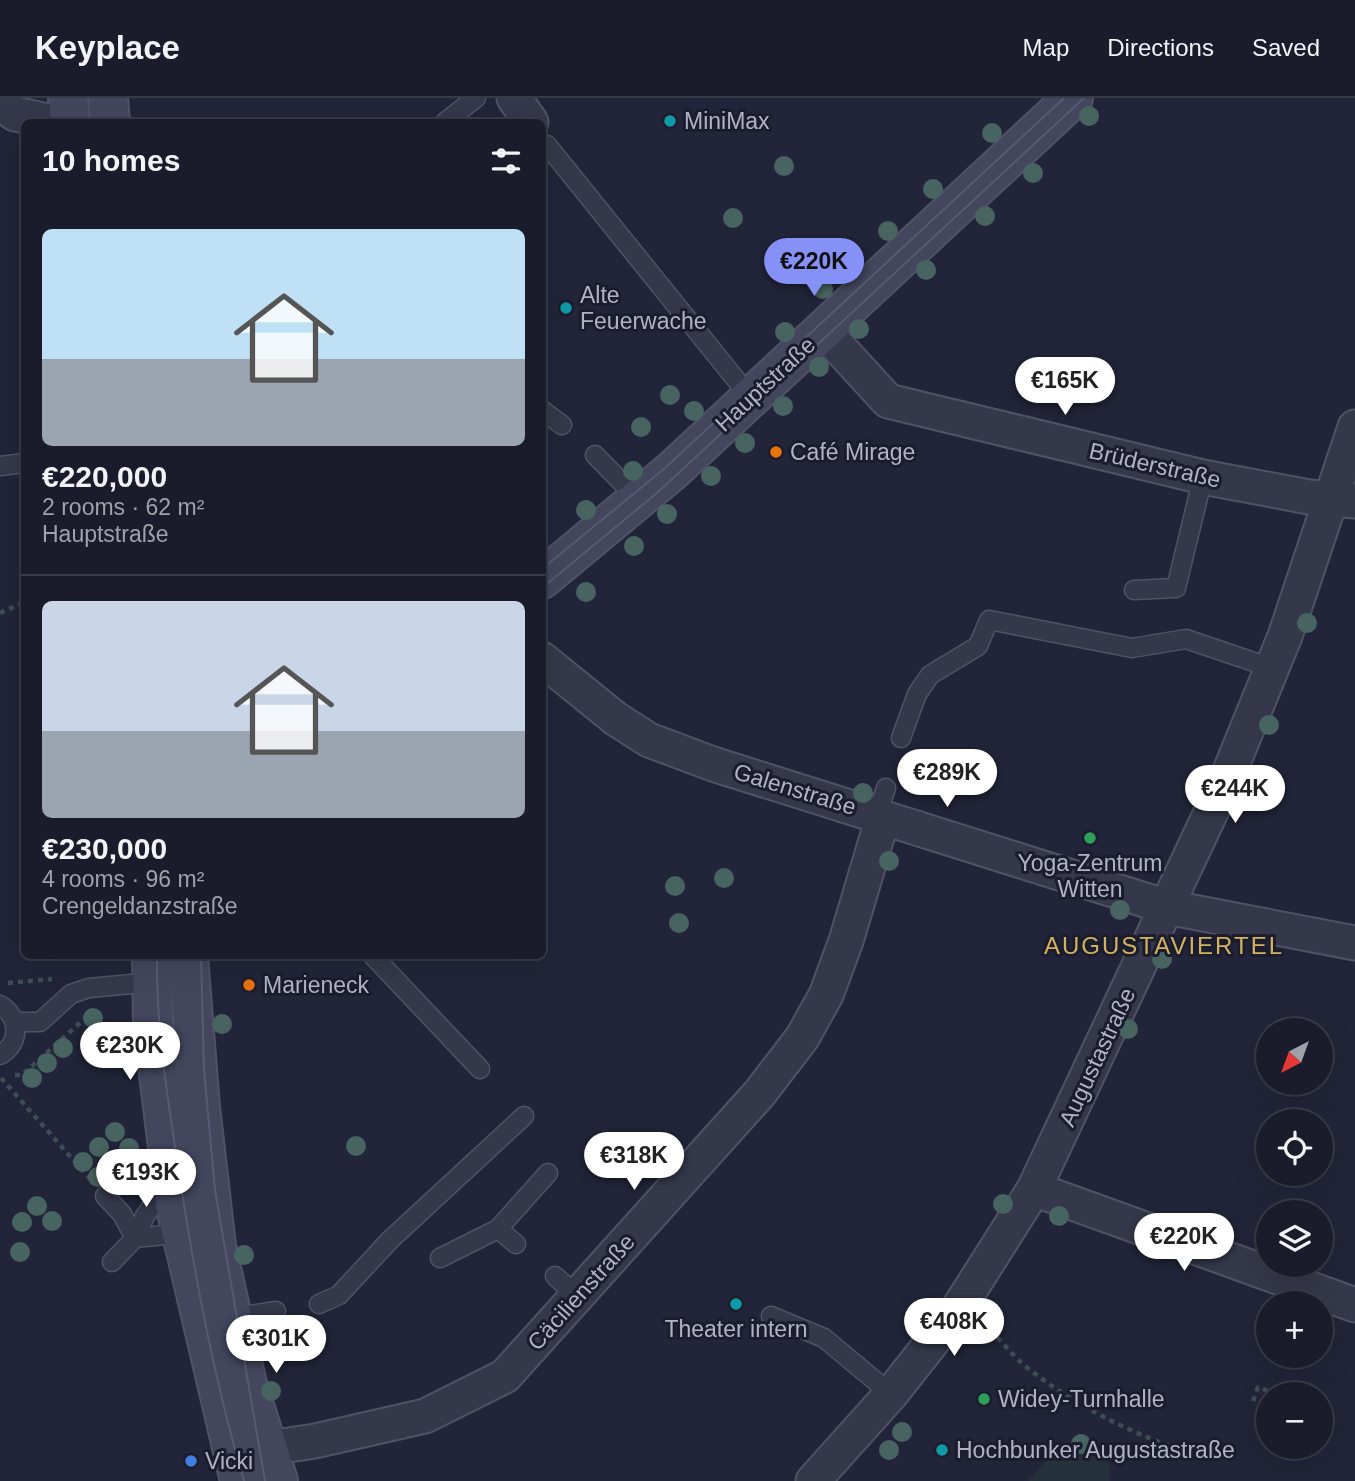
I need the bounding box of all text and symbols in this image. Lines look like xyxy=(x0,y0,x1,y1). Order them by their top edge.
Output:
text: Keyplace xyxy=(35,29,180,66)
text: Map xyxy=(1023,34,1069,61)
text: Directions xyxy=(1107,34,1214,61)
text: Saved xyxy=(1252,34,1320,61)
place label: MiniMax xyxy=(684,108,770,134)
marker: MiniMax xyxy=(662,113,678,129)
icon: filters xyxy=(487,142,525,180)
text: 10 homes xyxy=(42,144,180,177)
pin: €220K xyxy=(765,238,863,298)
text: €220K xyxy=(780,248,848,274)
icon: home xyxy=(221,275,347,401)
place label: Alte Feuerwache xyxy=(580,282,707,334)
marker: Alte Feuerwache xyxy=(558,300,574,316)
street label: Hauptstraße xyxy=(710,331,820,437)
pin: €165K xyxy=(1016,358,1114,417)
text: €165K xyxy=(1031,367,1099,393)
street label: Brüderstraße xyxy=(1087,437,1223,493)
place label: Café Mirage xyxy=(790,439,915,465)
marker: Café Mirage xyxy=(768,444,784,460)
text: €220,000 xyxy=(42,460,167,493)
text: 2 rooms · 62 m² xyxy=(42,494,204,520)
text: Hauptstraße xyxy=(42,521,169,547)
icon: home xyxy=(221,647,347,773)
pin: €289K xyxy=(898,750,996,809)
street label: Galenstraße xyxy=(731,758,859,820)
text: €289K xyxy=(913,759,981,785)
pin: €244K xyxy=(1186,766,1284,825)
text: €244K xyxy=(1201,775,1269,801)
marker: Yoga-Zentrum Witten xyxy=(1082,830,1098,846)
text: €230,000 xyxy=(42,832,167,865)
place label: Yoga-Zentrum Witten xyxy=(1018,850,1162,902)
text: 4 rooms · 96 m² xyxy=(42,866,204,892)
text: Crengeldanzstraße xyxy=(42,893,238,919)
district label: AUGUSTAVIERTEL xyxy=(1044,932,1284,959)
place label: Marieneck xyxy=(263,972,370,998)
marker: Marieneck xyxy=(241,977,257,993)
street label: Augustastraße xyxy=(1054,984,1140,1130)
north arrow xyxy=(1256,1018,1334,1096)
map controls xyxy=(1256,1018,1333,1459)
pin: €230K xyxy=(81,1023,179,1082)
text: €230K xyxy=(96,1032,164,1058)
button: locate xyxy=(1256,1109,1333,1186)
pin: €318K xyxy=(585,1132,683,1192)
text: €318K xyxy=(600,1142,668,1168)
pin: €193K xyxy=(97,1150,195,1209)
text: €193K xyxy=(112,1159,180,1185)
button: layers xyxy=(1256,1200,1333,1277)
pin: €220K xyxy=(1135,1214,1233,1273)
text: €220K xyxy=(1150,1223,1218,1249)
street label: Cäcilienstraße xyxy=(522,1229,640,1355)
button: + xyxy=(1256,1291,1333,1368)
marker: Theater intern xyxy=(728,1296,744,1312)
pin: €408K xyxy=(905,1298,1003,1358)
text: €408K xyxy=(920,1308,988,1334)
pin: €301K xyxy=(227,1316,325,1375)
place label: Theater intern xyxy=(664,1316,808,1342)
text: €301K xyxy=(242,1325,310,1351)
button: − xyxy=(1256,1382,1333,1459)
place label: Widey-Turnhalle xyxy=(998,1386,1165,1412)
marker: Widey-Turnhalle xyxy=(976,1391,992,1407)
place label: Hochbunker Augustastraße xyxy=(956,1437,1235,1463)
marker: Hochbunker Augustastraße xyxy=(934,1442,950,1458)
place label: Vicki xyxy=(205,1448,253,1474)
marker: Vicki xyxy=(183,1453,199,1469)

